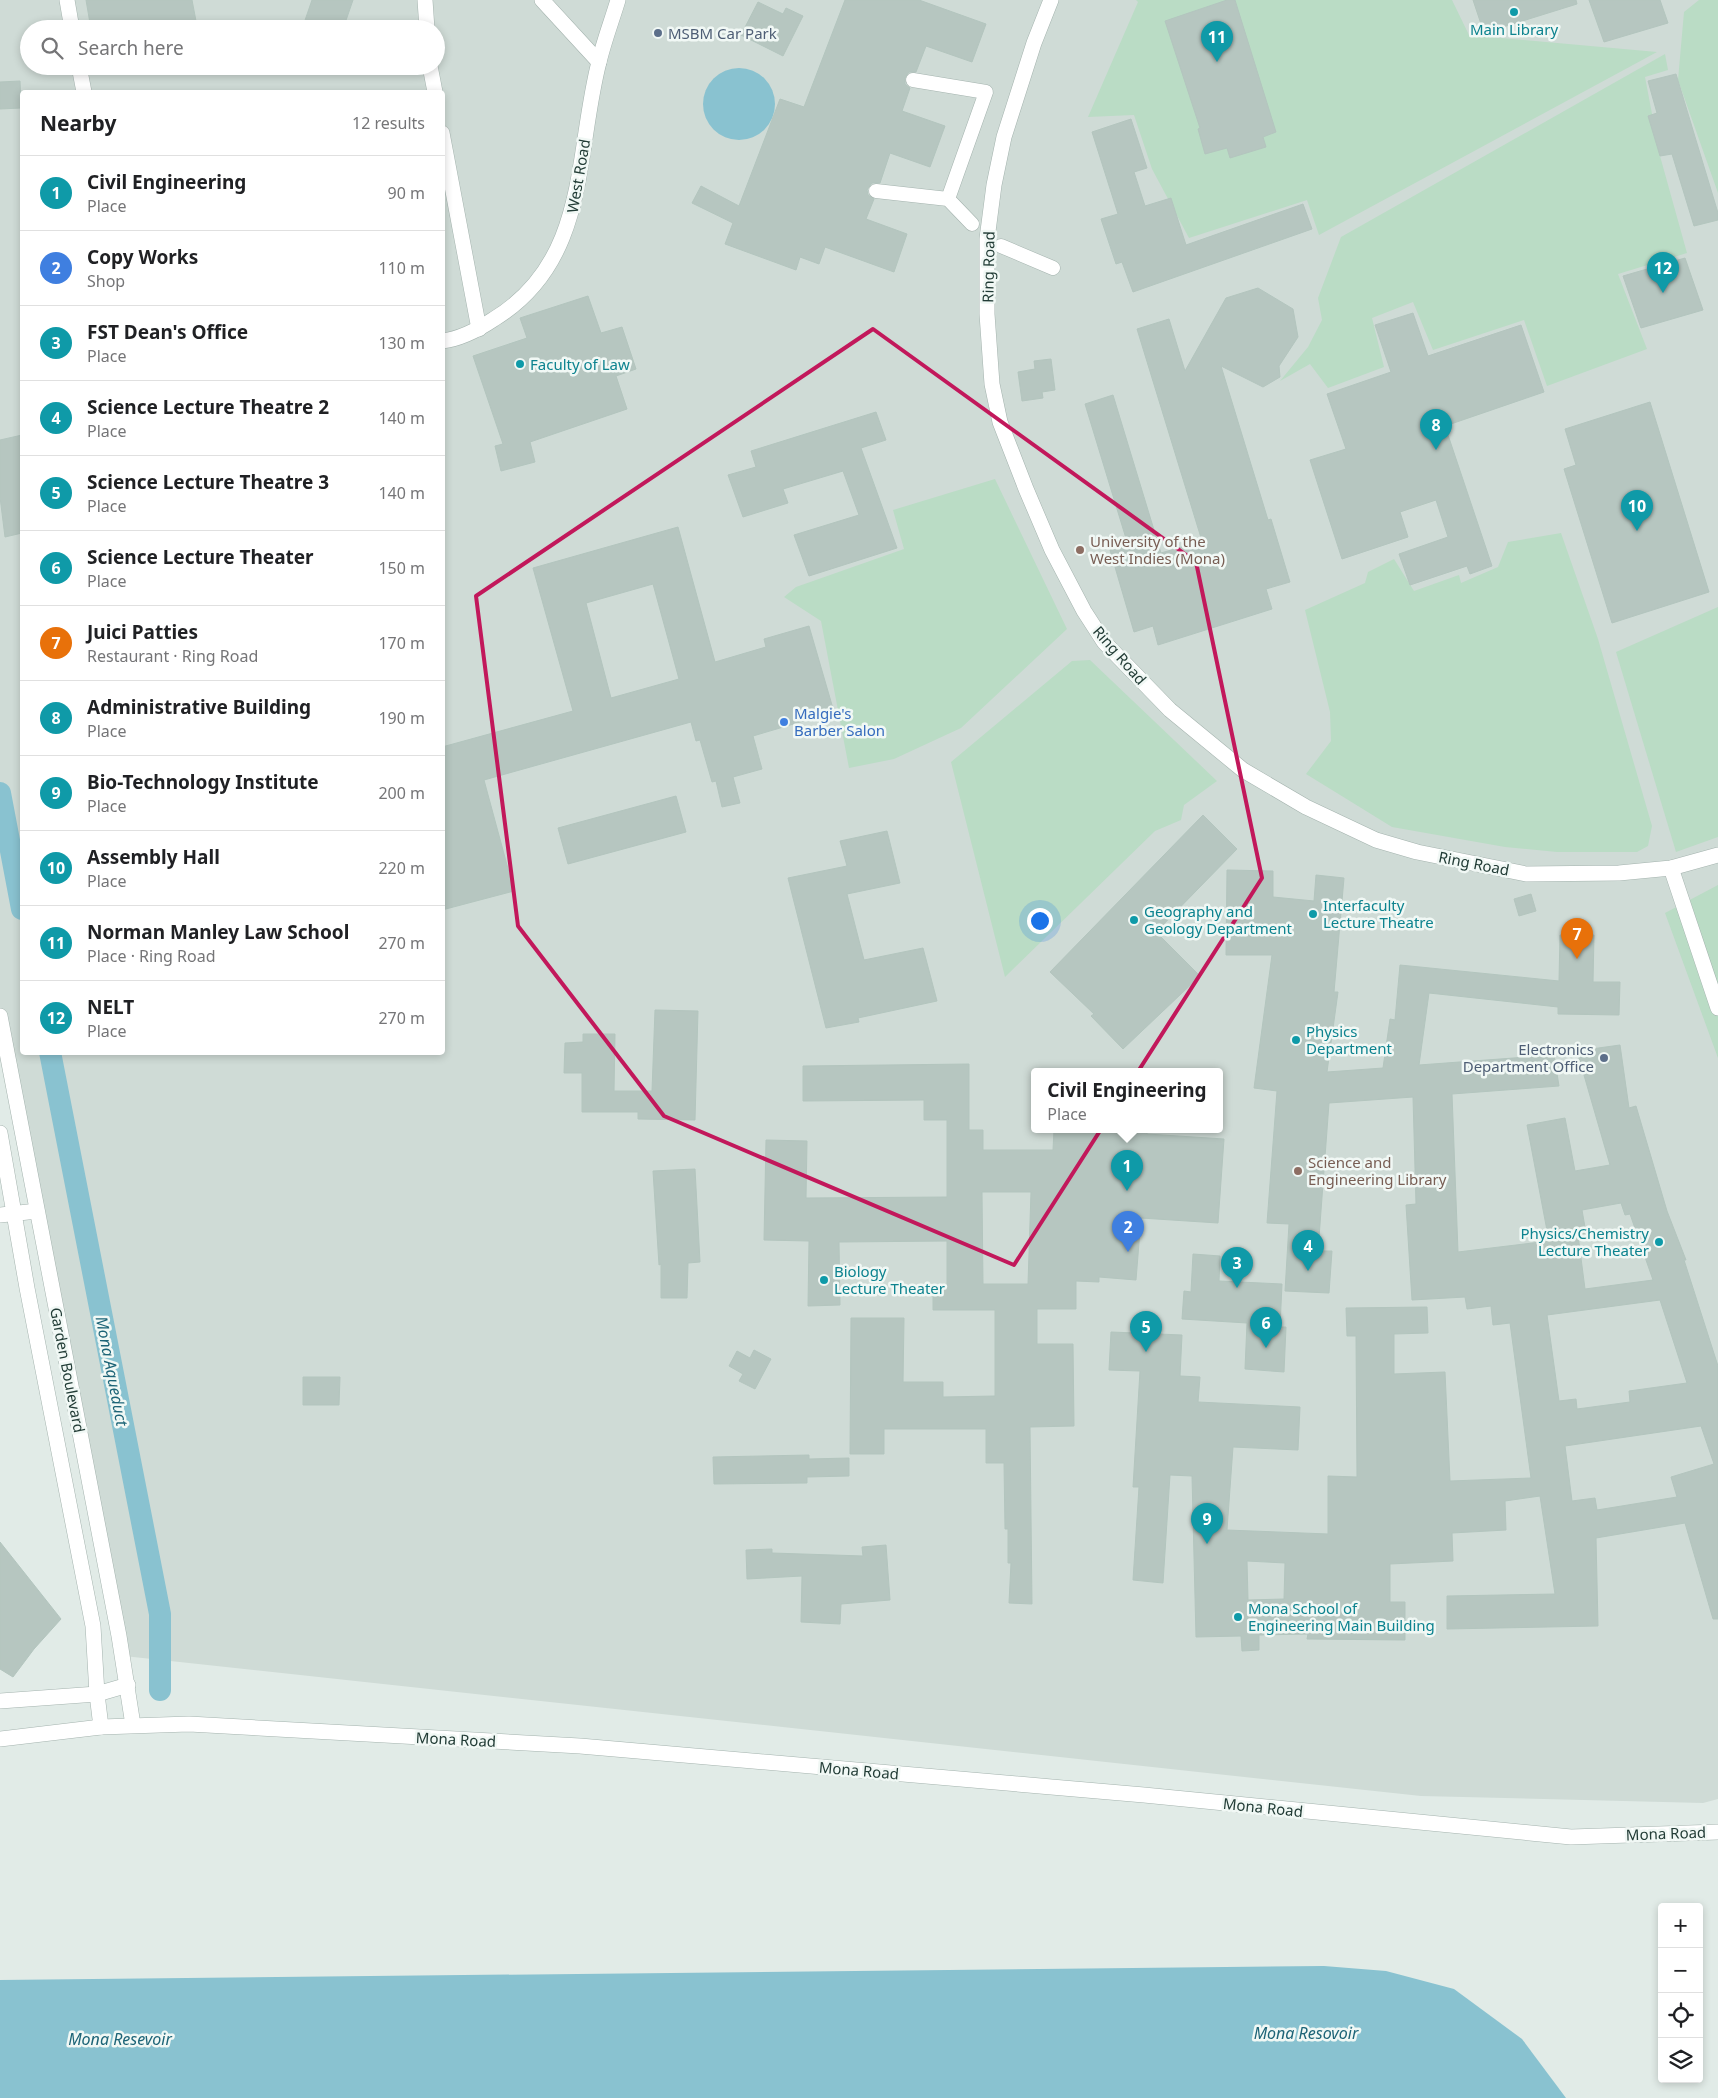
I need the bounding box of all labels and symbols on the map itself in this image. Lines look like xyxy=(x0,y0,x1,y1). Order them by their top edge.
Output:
marker: Main Library xyxy=(1508,6,1520,18)
place label: Main Library xyxy=(1470,19,1558,39)
pin: 11 xyxy=(1201,21,1233,62)
place label: MSBM Car Park xyxy=(668,23,777,43)
marker: MSBM Car Park xyxy=(652,27,664,39)
street label: West Road xyxy=(562,138,594,214)
street label: Ring Road xyxy=(977,231,999,303)
pin: 12 xyxy=(1647,252,1679,293)
place label: Faculty of Law xyxy=(530,354,630,374)
marker: Faculty of Law xyxy=(514,358,526,370)
pin: 8 xyxy=(1420,409,1452,450)
pin: 10 xyxy=(1621,490,1653,531)
place label: University of the West Indies (Mona) xyxy=(1090,531,1225,568)
marker: University of the West Indies (Mona) xyxy=(1074,544,1086,556)
street label: Ring Road xyxy=(1089,621,1151,689)
place label: Malgie's Barber Salon xyxy=(794,703,885,740)
marker: Malgie's Barber Salon xyxy=(778,716,790,728)
street label: Ring Road xyxy=(1437,846,1511,880)
place label: Interfaculty Lecture Theatre xyxy=(1323,895,1434,932)
place label: Geography and Geology Department xyxy=(1144,901,1293,938)
your location xyxy=(1027,908,1053,934)
marker: Interfaculty Lecture Theatre xyxy=(1307,908,1319,920)
marker: Geography and Geology Department xyxy=(1128,914,1140,926)
pin: 7 xyxy=(1561,918,1593,959)
place label: Physics Department xyxy=(1306,1021,1392,1058)
marker: Physics Department xyxy=(1290,1034,1302,1046)
place label: Electronics Department Office xyxy=(1463,1039,1594,1076)
marker: Electronics Department Office xyxy=(1598,1052,1610,1064)
pin: 1 xyxy=(1111,1150,1143,1191)
place label: Science and Engineering Library xyxy=(1308,1152,1447,1189)
marker: Science and Engineering Library xyxy=(1292,1165,1304,1177)
pin: 2 xyxy=(1112,1211,1144,1252)
place label: Physics/Chemistry Lecture Theater xyxy=(1520,1223,1649,1260)
pin: 4 xyxy=(1292,1230,1324,1271)
marker: Physics/Chemistry Lecture Theater xyxy=(1653,1236,1665,1248)
pin: 3 xyxy=(1221,1247,1253,1288)
place label: Biology Lecture Theater xyxy=(834,1261,945,1298)
marker: Biology Lecture Theater xyxy=(818,1274,830,1286)
street label: Garden Boulevard xyxy=(46,1306,90,1434)
pin: 6 xyxy=(1250,1307,1282,1348)
pin: 5 xyxy=(1130,1311,1162,1352)
water label: Mona Aqueduct xyxy=(91,1314,134,1429)
pin: 9 xyxy=(1191,1503,1223,1544)
place label: Mona School of Engineering Main Building xyxy=(1248,1598,1435,1635)
marker: Mona School of Engineering Main Building xyxy=(1232,1611,1244,1623)
street label: Mona Road xyxy=(415,1727,497,1751)
street label: Mona Road xyxy=(818,1757,900,1783)
street label: Mona Road xyxy=(1222,1793,1304,1821)
street label: Mona Road xyxy=(1626,1822,1706,1844)
water label: Mona Resovoir xyxy=(1254,2022,1359,2044)
water label: Mona Resevoir xyxy=(68,2028,172,2050)

